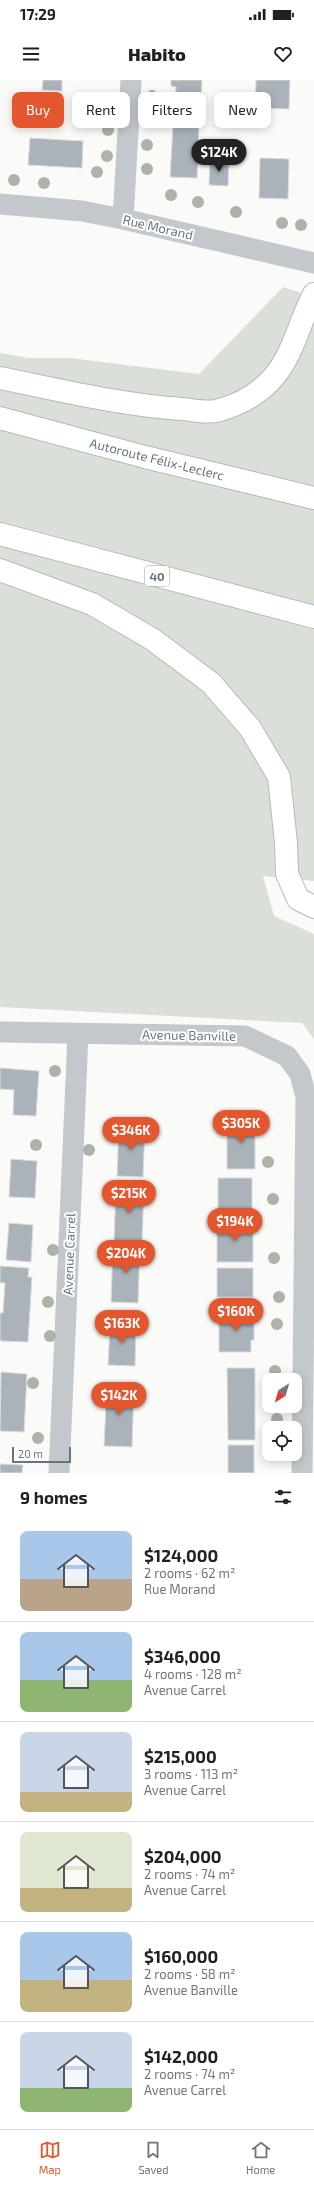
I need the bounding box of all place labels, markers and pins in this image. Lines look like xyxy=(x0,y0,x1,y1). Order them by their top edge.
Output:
pin: $124K xyxy=(191,139,247,173)
pin: $305K xyxy=(213,1110,269,1144)
pin: $346K xyxy=(103,1117,159,1151)
pin: $215K xyxy=(101,1180,157,1214)
pin: $194K xyxy=(207,1208,263,1242)
pin: $204K xyxy=(98,1240,154,1274)
pin: $160K xyxy=(208,1298,264,1332)
pin: $163K xyxy=(94,1310,150,1344)
pin: $142K xyxy=(91,1382,147,1416)

